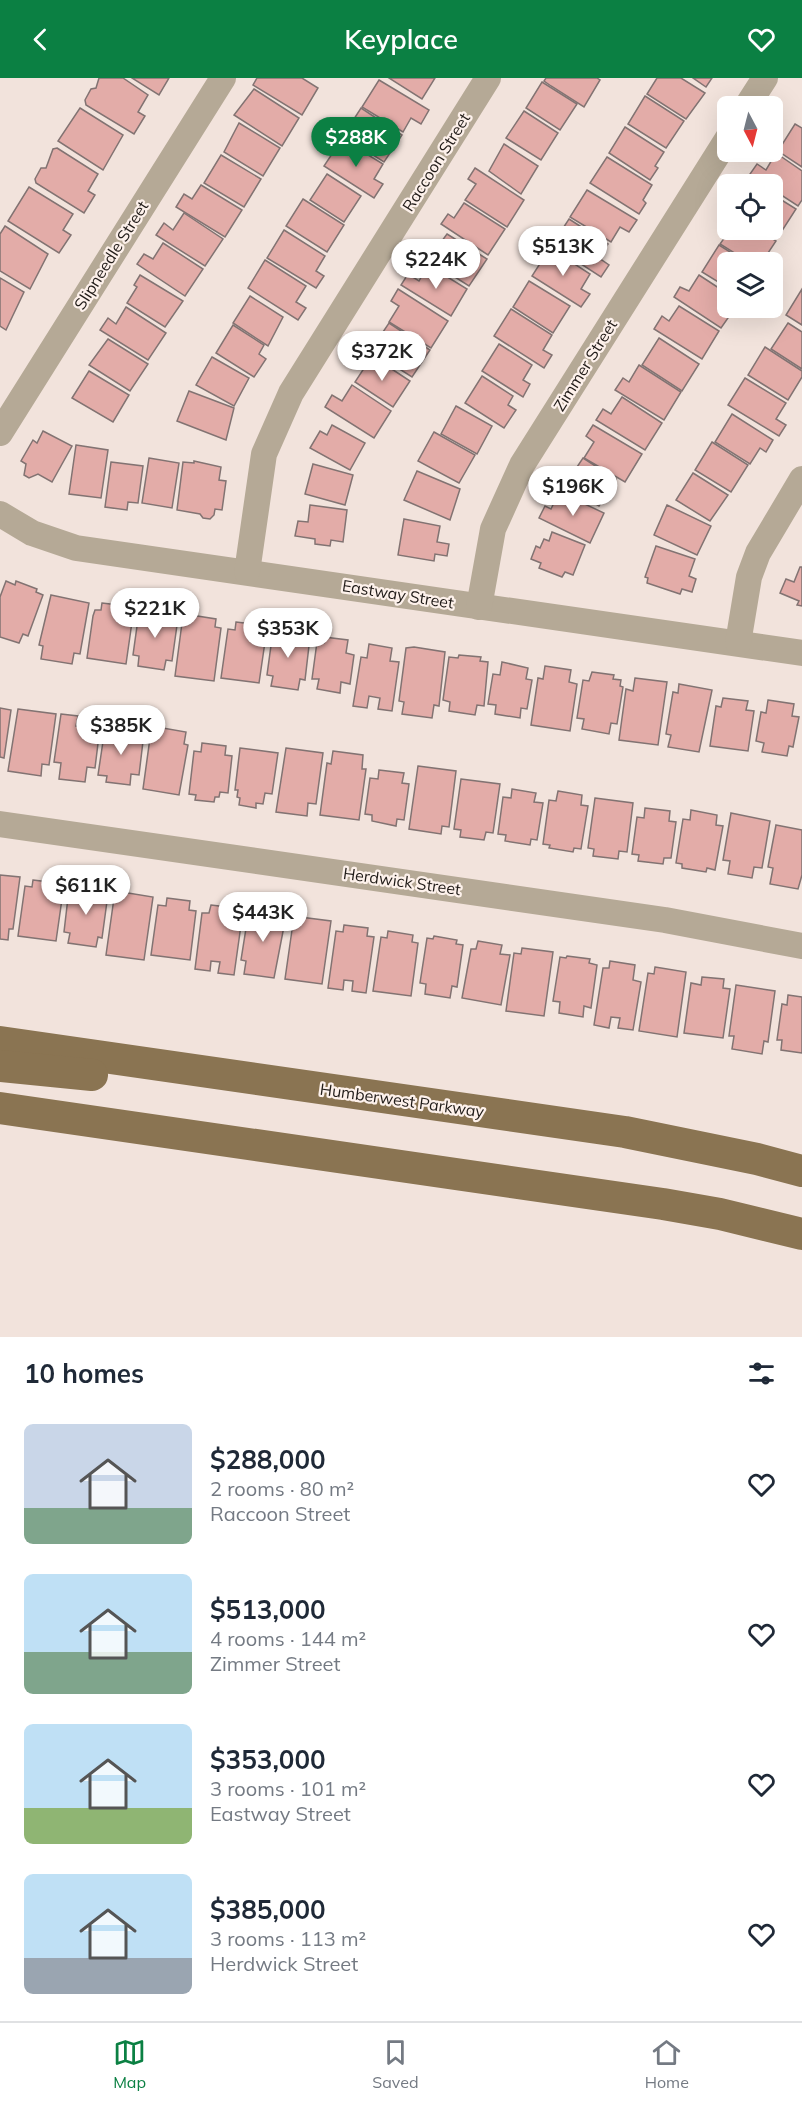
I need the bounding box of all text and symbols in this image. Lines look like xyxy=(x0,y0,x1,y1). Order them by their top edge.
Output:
text: Keyplace xyxy=(344,22,458,56)
icon: back xyxy=(24,23,57,56)
icon: heart xyxy=(745,23,778,56)
north arrow xyxy=(717,96,783,162)
map controls xyxy=(717,96,783,318)
street label: Raccoon Street xyxy=(398,109,474,215)
pin: $288K xyxy=(314,117,398,168)
text: $288K xyxy=(325,124,387,149)
button: locate xyxy=(717,174,783,240)
street label: Slipneedle Street xyxy=(70,197,153,313)
pin: $513K xyxy=(521,226,605,277)
text: $513K xyxy=(532,233,594,258)
pin: $224K xyxy=(394,239,478,290)
text: $224K xyxy=(405,246,467,271)
button: layers xyxy=(717,252,783,318)
street label: Zimmer Street xyxy=(549,315,621,415)
pin: $372K xyxy=(340,331,424,382)
text: $372K xyxy=(351,338,413,363)
pin: $196K xyxy=(531,466,615,517)
text: $196K xyxy=(542,473,604,498)
street label: Eastway Street xyxy=(341,575,456,613)
pin: $221K xyxy=(113,588,197,639)
text: $221K xyxy=(124,595,186,620)
pin: $353K xyxy=(246,608,330,659)
text: $353K xyxy=(257,615,319,640)
pin: $385K xyxy=(79,705,163,756)
text: $385K xyxy=(90,712,152,737)
street label: Herdwick Street xyxy=(342,863,462,899)
pin: $611K xyxy=(44,865,128,916)
text: $611K xyxy=(55,872,117,897)
pin: $443K xyxy=(221,892,305,943)
text: $443K xyxy=(232,899,294,924)
street label: Humberwest Parkway xyxy=(319,1079,486,1121)
text: 10 homes xyxy=(24,1357,144,1390)
icon: filters xyxy=(745,1357,778,1390)
text: $288,000 xyxy=(210,1443,326,1476)
icon: home xyxy=(72,1448,144,1520)
icon: heart xyxy=(745,1468,778,1501)
text: 2 rooms · 80 m² xyxy=(210,1476,354,1501)
text: Raccoon Street xyxy=(210,1501,350,1526)
text: $513,000 xyxy=(210,1593,326,1626)
icon: home xyxy=(72,1598,144,1670)
icon: heart xyxy=(745,1618,778,1651)
text: 4 rooms · 144 m² xyxy=(210,1626,366,1651)
text: Zimmer Street xyxy=(210,1651,340,1676)
text: $353,000 xyxy=(210,1743,326,1776)
icon: home xyxy=(72,1748,144,1820)
icon: heart xyxy=(745,1768,778,1801)
text: 3 rooms · 101 m² xyxy=(210,1776,366,1801)
text: Eastway Street xyxy=(210,1801,351,1826)
text: $385,000 xyxy=(210,1893,326,1926)
icon: home xyxy=(72,1898,144,1970)
icon: heart xyxy=(745,1918,778,1951)
text: 3 rooms · 113 m² xyxy=(210,1926,366,1951)
text: Herdwick Street xyxy=(210,1951,358,1976)
tab: Map xyxy=(113,2036,146,2092)
tab: Saved xyxy=(372,2036,419,2092)
tab: Home xyxy=(645,2036,689,2092)

